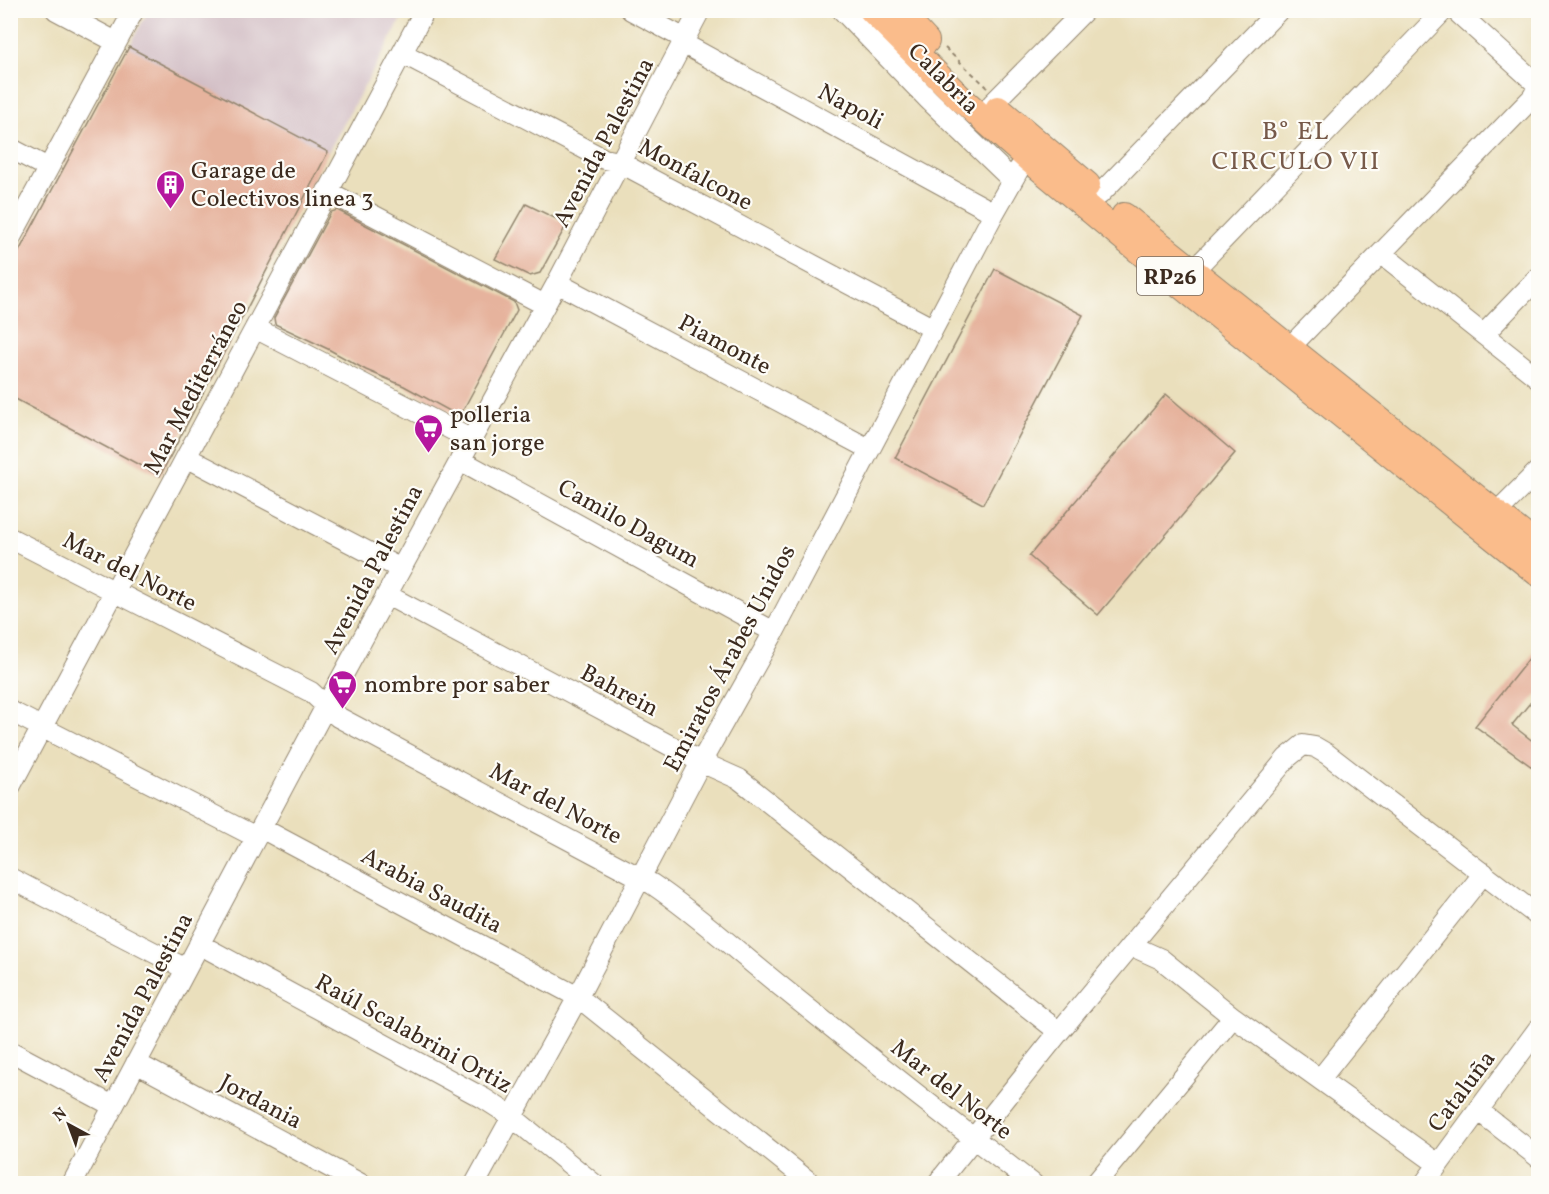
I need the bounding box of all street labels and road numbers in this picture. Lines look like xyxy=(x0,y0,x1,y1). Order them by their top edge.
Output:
street label: Calabria xyxy=(899,36,986,123)
street label: Avenida Palestina xyxy=(546,52,664,234)
street label: Napoli xyxy=(811,76,889,139)
street label: Monfalcone xyxy=(632,131,758,220)
road number: RP26 xyxy=(1137,257,1203,295)
street label: Mar Mediterráneo xyxy=(136,295,257,481)
street label: Piamonte xyxy=(671,307,777,384)
street label: Camilo Dagum xyxy=(551,472,705,578)
street label: Avenida Palestina xyxy=(315,479,433,661)
street label: Mar del Norte xyxy=(56,524,202,621)
street label: Emiratos Árabes Unidos xyxy=(656,539,805,779)
street label: Bahrein xyxy=(574,657,664,727)
street label: Mar del Norte xyxy=(483,755,628,854)
street label: Arabia Saudita xyxy=(354,840,508,943)
street label: Avenida Palestina xyxy=(85,907,203,1089)
street label: Raúl Scalabrini Ortiz xyxy=(308,966,518,1103)
street label: Mar del Norte xyxy=(883,1032,1019,1149)
street label: Cataluña xyxy=(1421,1044,1505,1140)
street label: Jordania xyxy=(212,1067,308,1139)

